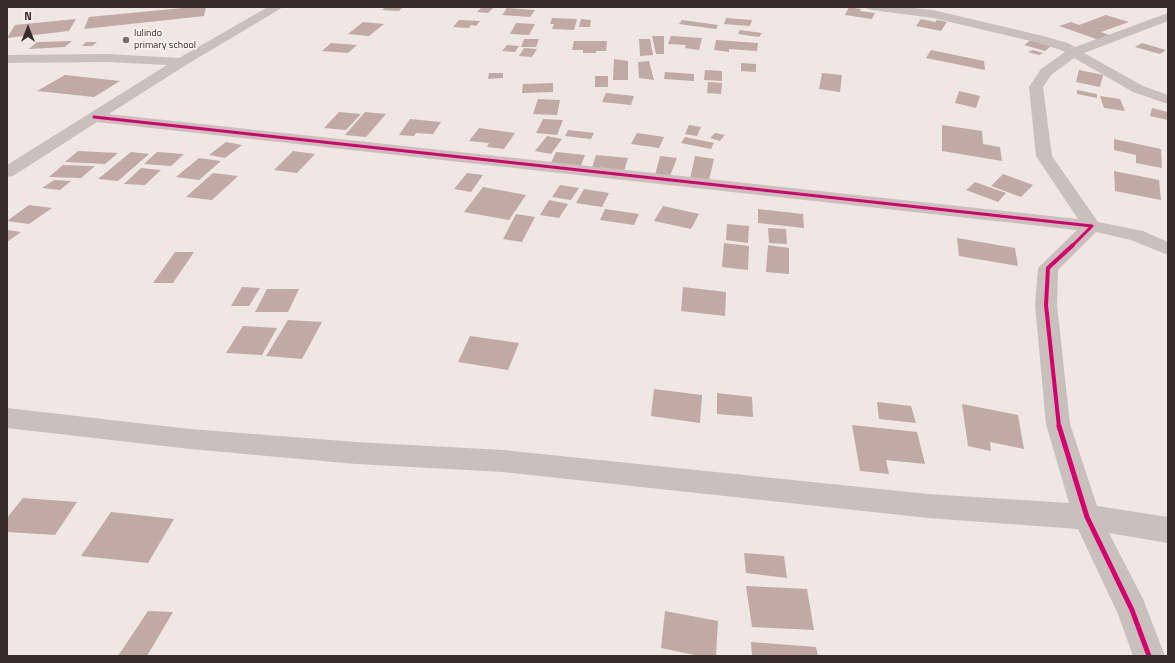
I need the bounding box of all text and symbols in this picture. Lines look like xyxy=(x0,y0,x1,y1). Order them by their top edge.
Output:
north arrow xyxy=(8,8,48,48)
text: N xyxy=(24,8,32,24)
place label: lulindo primary school xyxy=(134,28,196,52)
marker: lulindo primary school xyxy=(121,35,131,45)

